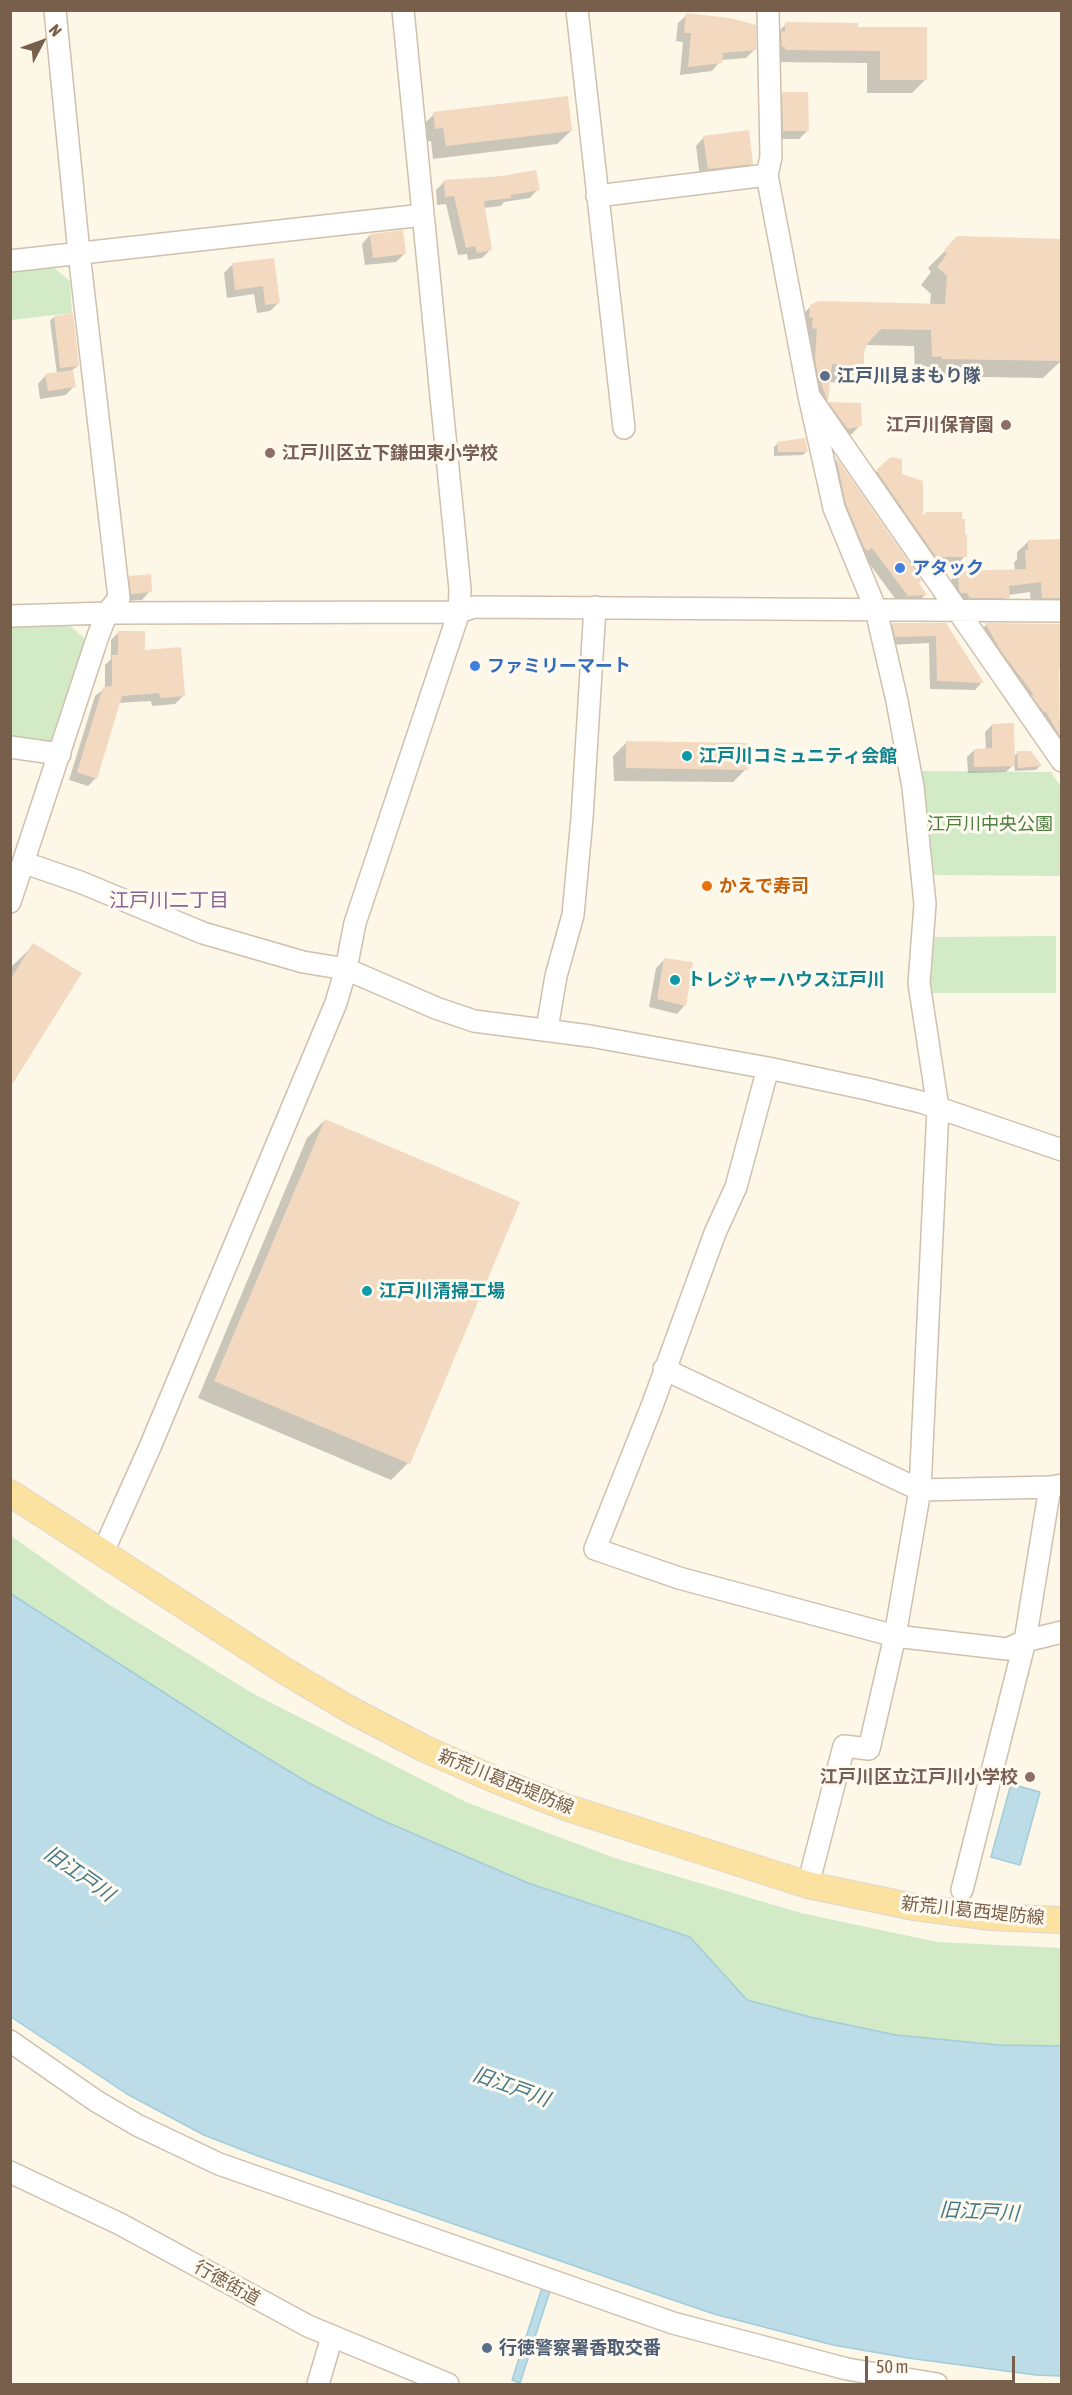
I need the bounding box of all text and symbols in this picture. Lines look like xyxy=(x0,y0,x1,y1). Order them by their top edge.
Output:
north arrow xyxy=(12,12,72,72)
text: N xyxy=(46,21,65,40)
place label: 江戸川見まもり隊 xyxy=(837,365,981,387)
marker: 江戸川見まもり隊 xyxy=(818,369,832,383)
place label: 江戸川保育園 xyxy=(886,414,994,436)
marker: 江戸川保育園 xyxy=(999,418,1013,432)
place label: 江戸川区立下鎌田東小学校 xyxy=(282,442,498,464)
marker: 江戸川区立下鎌田東小学校 xyxy=(263,446,277,460)
place label: アタック xyxy=(912,557,984,579)
marker: アタック xyxy=(893,561,907,575)
place label: ファミリーマート xyxy=(487,655,631,677)
marker: ファミリーマート xyxy=(468,659,482,673)
place label: 江戸川コミュニティ会館 xyxy=(699,745,897,767)
marker: 江戸川コミュニティ会館 xyxy=(680,749,694,763)
park label: 江戸川中央公園 xyxy=(927,813,1053,835)
place label: かえで寿司 xyxy=(719,875,809,897)
marker: かえで寿司 xyxy=(700,879,714,893)
district label: 江戸川二丁目 xyxy=(109,889,229,913)
place label: トレジャーハウス江戸川 xyxy=(687,969,885,991)
marker: トレジャーハウス江戸川 xyxy=(668,973,682,987)
place label: 江戸川清掃工場 xyxy=(379,1280,505,1302)
marker: 江戸川清掃工場 xyxy=(360,1284,374,1298)
street label: 新荒川葛西堤防線 xyxy=(435,1745,577,1819)
place label: 江戸川区立江戸川小学校 xyxy=(820,1766,1018,1788)
marker: 江戸川区立江戸川小学校 xyxy=(1023,1770,1037,1784)
water label: 旧江戸川 xyxy=(39,1841,119,1907)
street label: 新荒川葛西堤防線 xyxy=(900,1893,1046,1929)
water label: 旧江戸川 xyxy=(469,2062,553,2112)
water label: 旧江戸川 xyxy=(938,2198,1020,2226)
street label: 行徳街道 xyxy=(190,2256,264,2310)
place label: 行徳警察署香取交番 xyxy=(499,2337,661,2359)
marker: 行徳警察署香取交番 xyxy=(480,2341,494,2355)
scale bar xyxy=(868,2344,1018,2382)
text: 50 m xyxy=(876,2356,908,2377)

